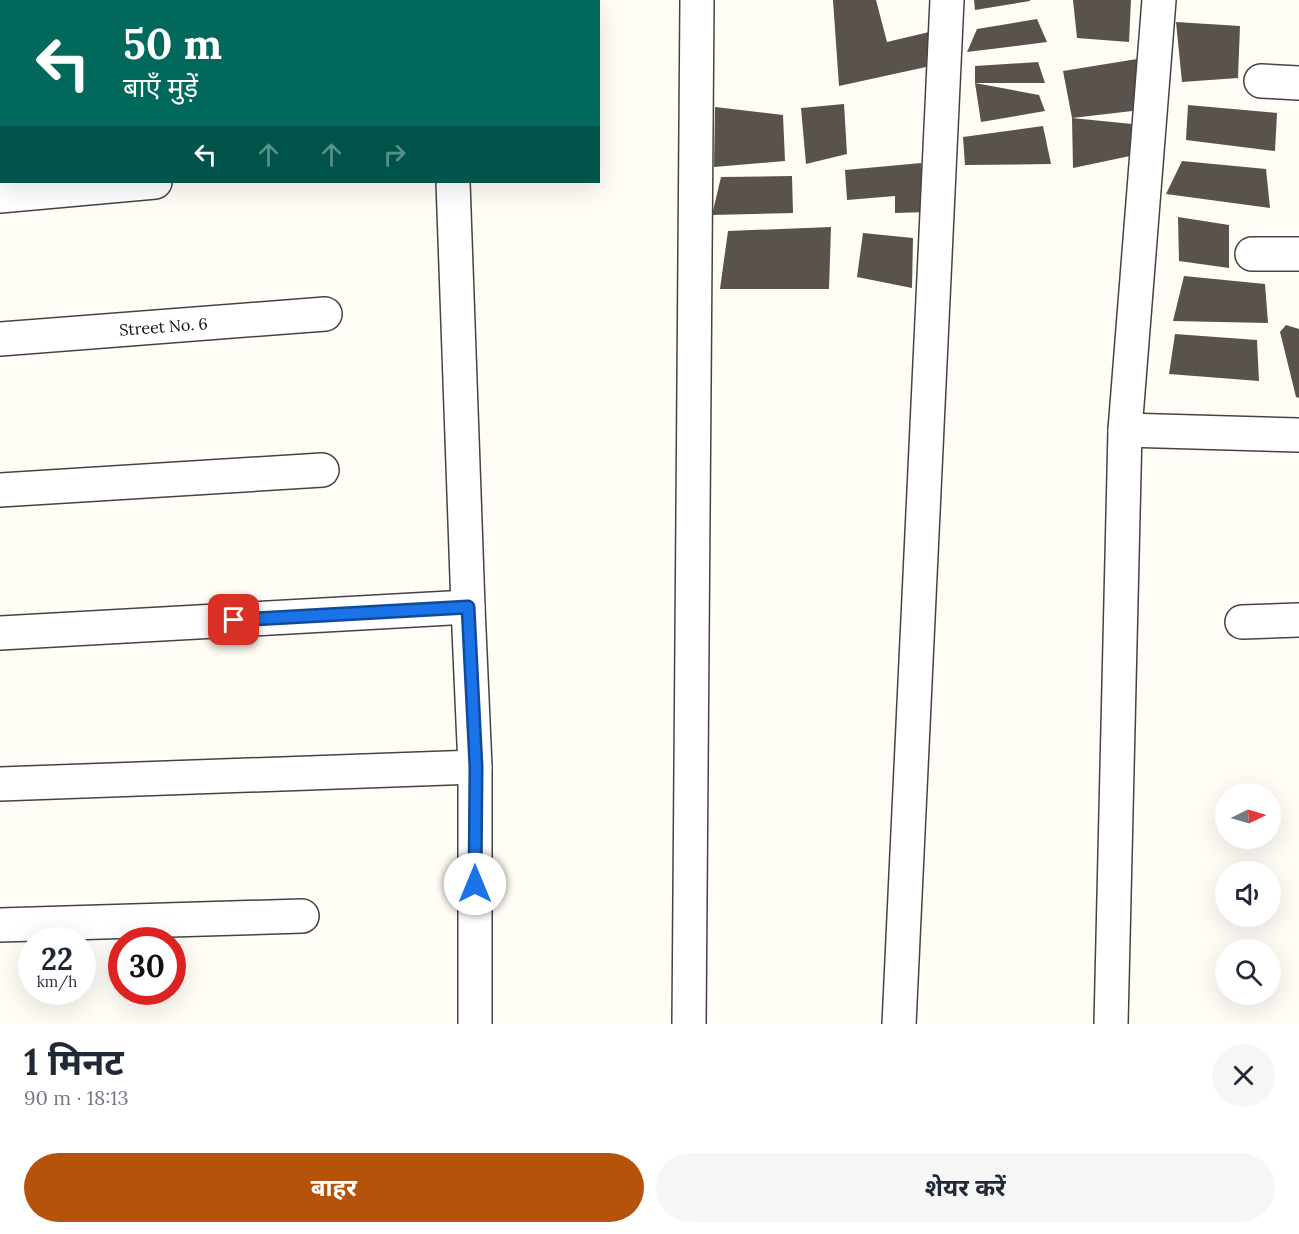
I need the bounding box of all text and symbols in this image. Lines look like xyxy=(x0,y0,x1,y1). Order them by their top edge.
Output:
text: 50 m xyxy=(123,17,222,71)
icon: left xyxy=(24,24,102,102)
text: बाएँ मुड़ें xyxy=(123,70,198,104)
icon: left xyxy=(189,138,222,171)
icon: ahead xyxy=(252,138,285,171)
icon: ahead xyxy=(315,138,348,171)
icon: right xyxy=(378,138,411,171)
street label: Street No. 6 xyxy=(119,313,208,340)
pin xyxy=(208,594,259,645)
icon: arrive xyxy=(217,603,250,636)
north arrow xyxy=(1215,783,1281,849)
map controls xyxy=(1215,783,1281,1005)
position arrow xyxy=(443,852,507,916)
button: sound xyxy=(1215,861,1281,927)
speed limit sign: 30 xyxy=(108,927,186,1005)
button: search xyxy=(1215,939,1281,1005)
text: 22 xyxy=(41,940,73,978)
text: km/h xyxy=(37,972,77,991)
text: 1 मिनट xyxy=(24,1039,124,1085)
button: close xyxy=(1212,1044,1275,1107)
text: 90 m · 18:13 xyxy=(24,1085,129,1110)
button: बाहर xyxy=(24,1153,644,1222)
button: शेयर करें xyxy=(656,1153,1275,1222)

